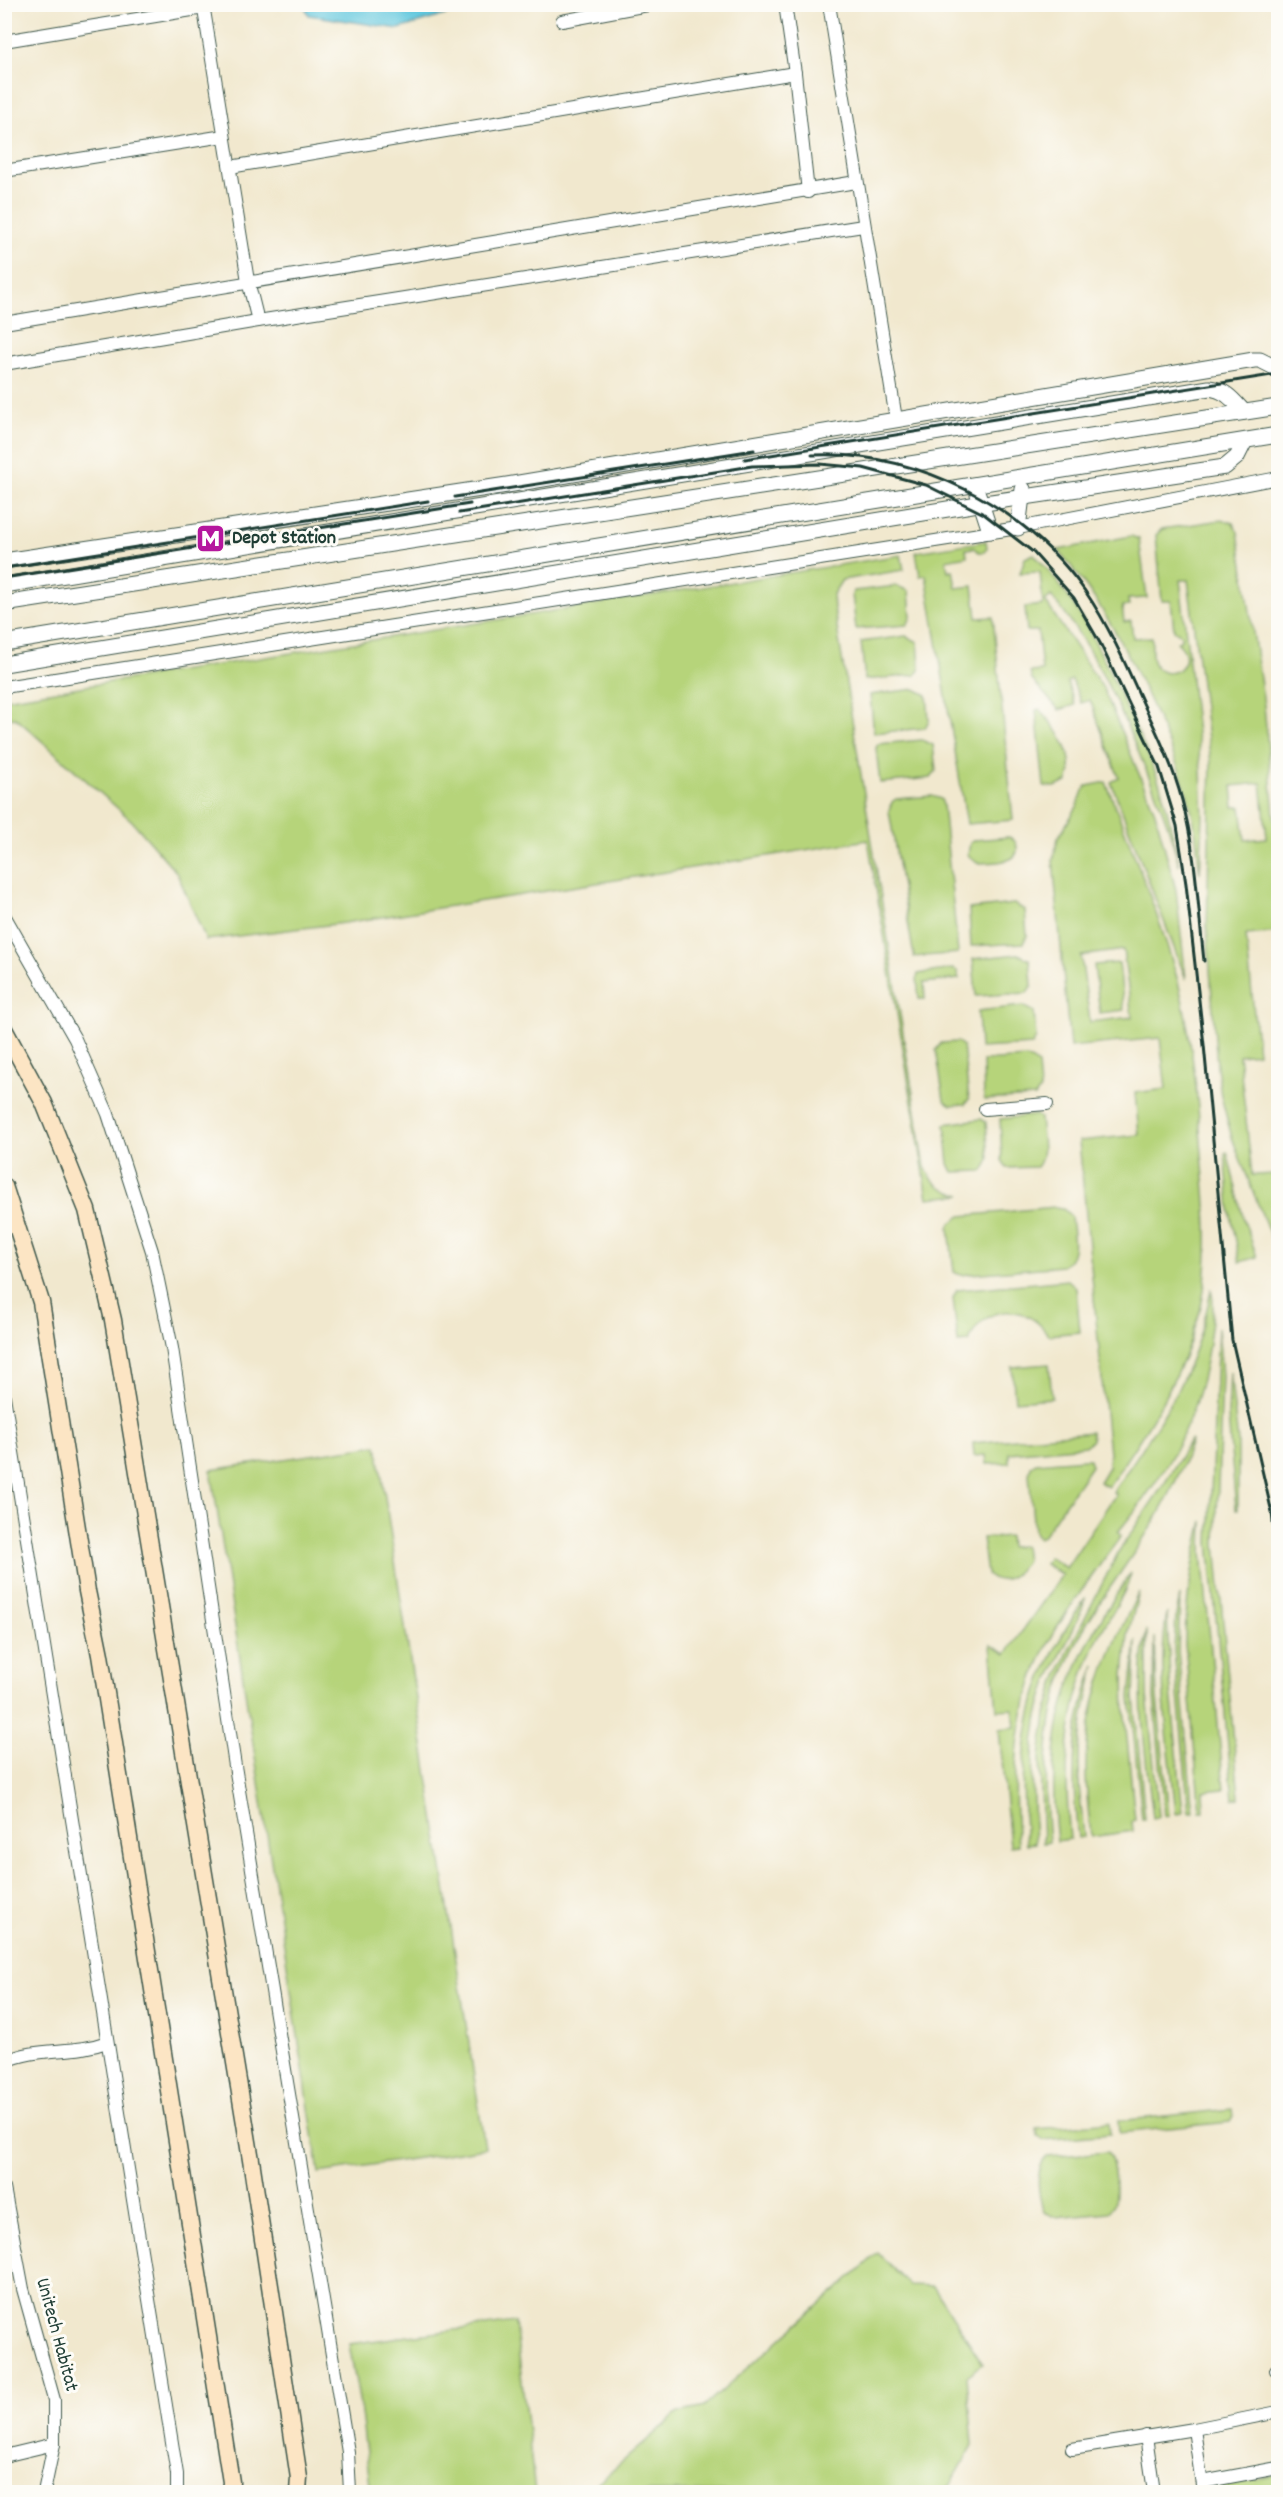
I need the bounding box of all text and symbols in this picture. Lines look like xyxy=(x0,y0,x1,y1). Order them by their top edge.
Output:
metro station icon: Depot Station xyxy=(195,523,227,555)
place label: Depot Station xyxy=(232,525,336,553)
street label: Unitech Habitat xyxy=(27,2275,85,2395)

